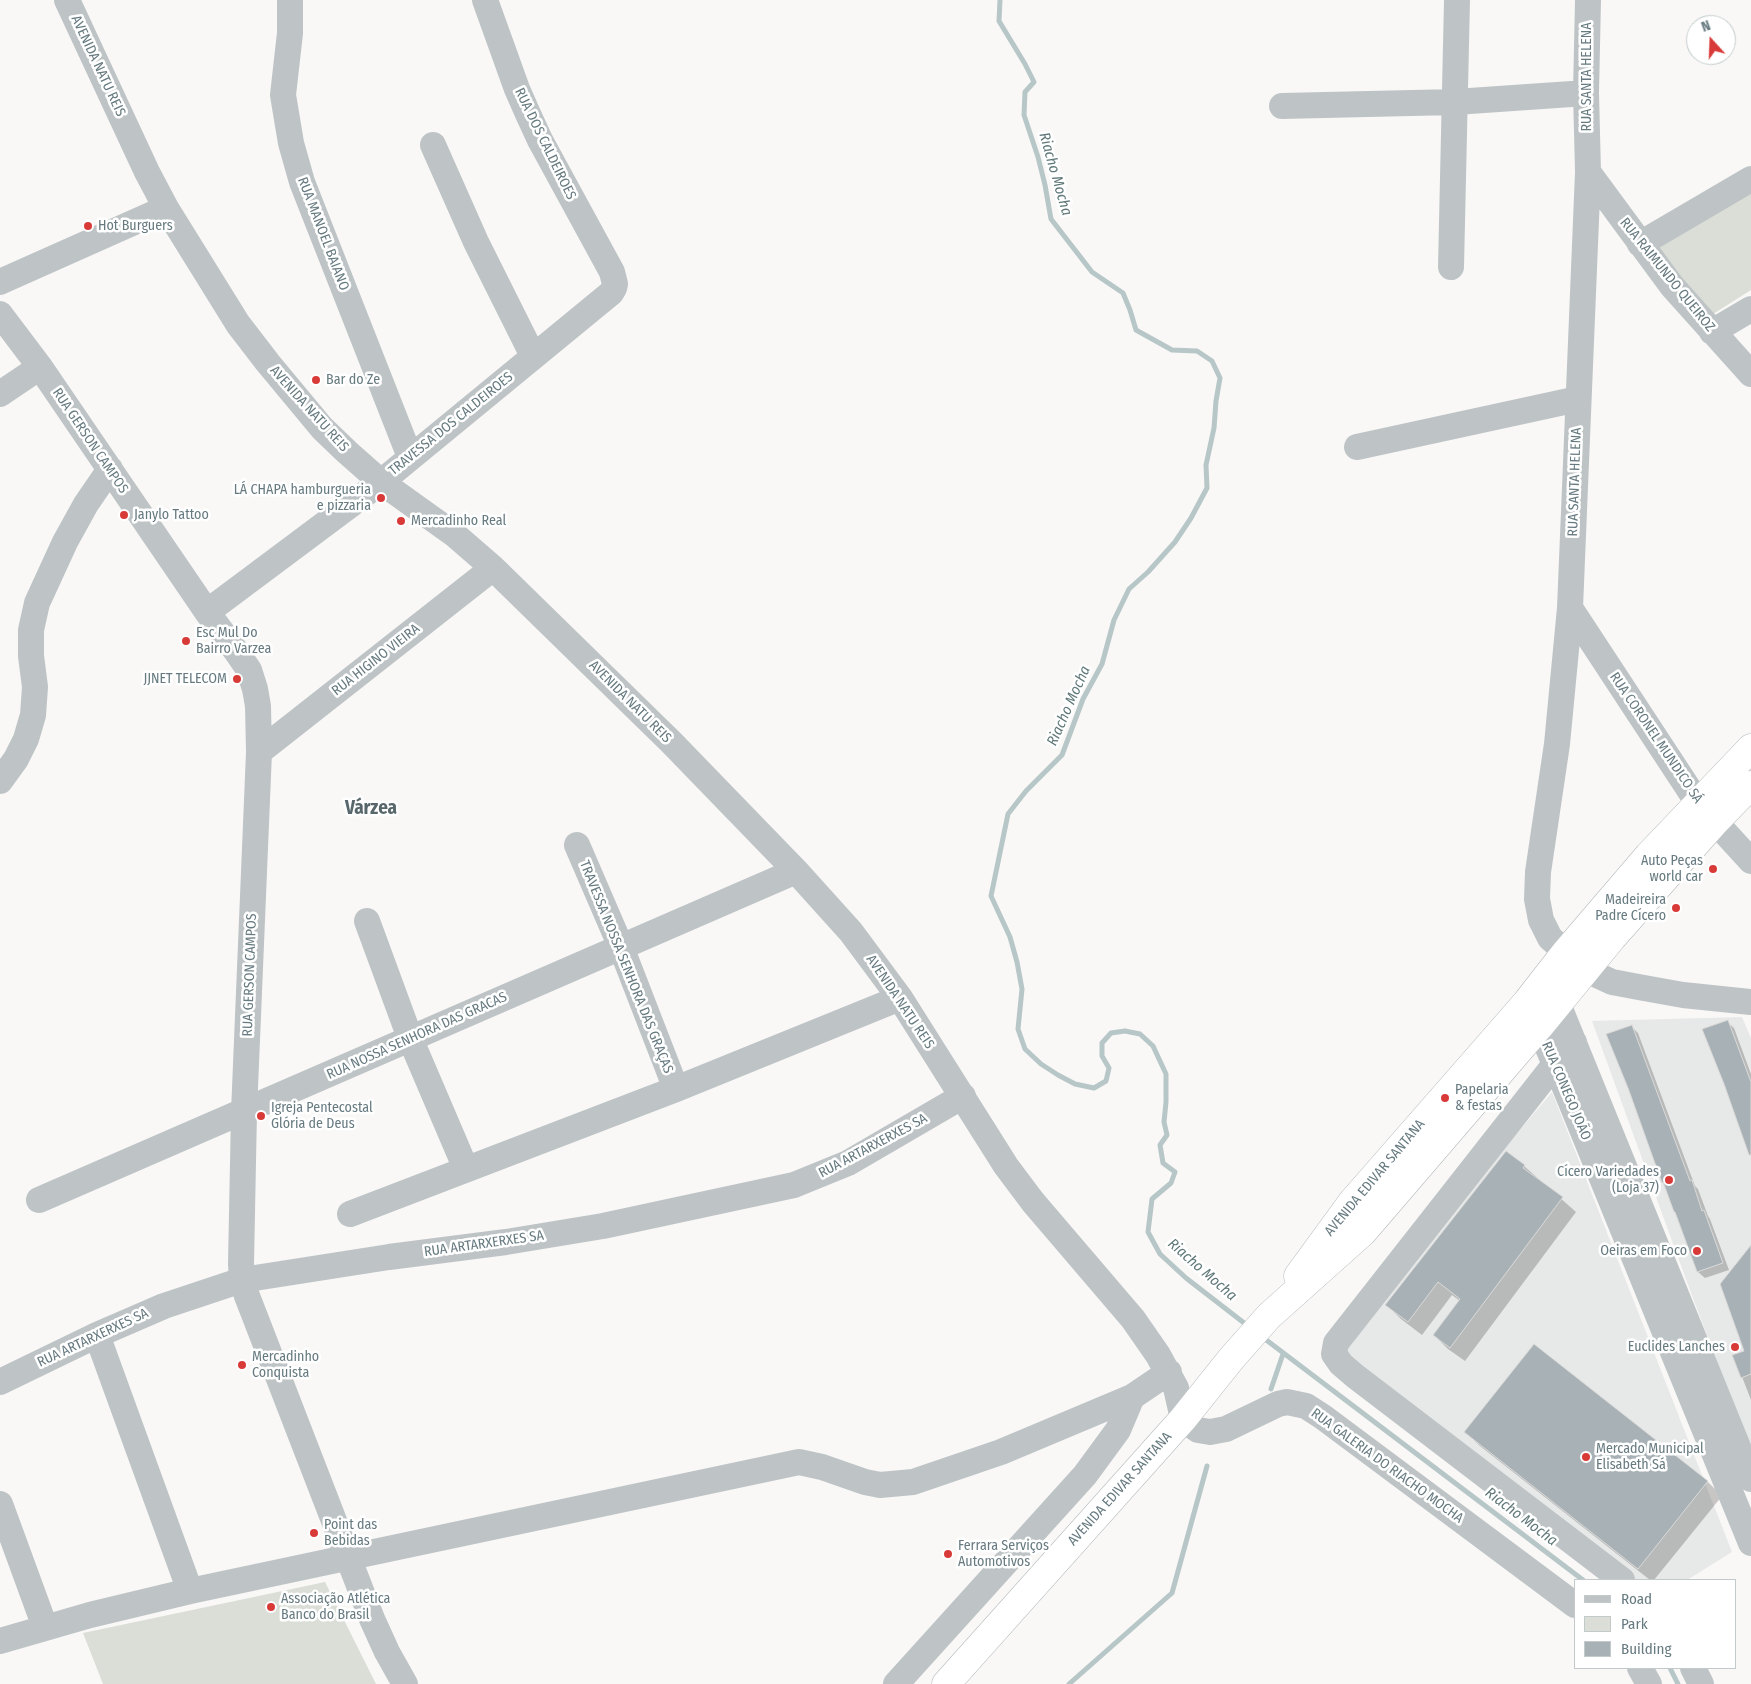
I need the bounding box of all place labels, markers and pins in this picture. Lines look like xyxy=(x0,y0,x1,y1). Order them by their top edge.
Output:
place label: Hot Burguers xyxy=(98,218,173,234)
marker: Hot Burguers xyxy=(82,220,94,232)
place label: Bar do Ze xyxy=(326,372,380,388)
marker: Bar do Ze xyxy=(310,374,322,386)
place label: LÁ CHAPA hamburgueria e pizzaria xyxy=(234,482,371,514)
marker: LÁ CHAPA hamburgueria e pizzaria xyxy=(375,492,387,504)
place label: Janylo Tattoo xyxy=(134,507,209,523)
marker: Janylo Tattoo xyxy=(118,509,130,521)
place label: Mercadinho Real xyxy=(411,513,506,529)
marker: Mercadinho Real xyxy=(395,515,407,527)
place label: Esc Mul Do Bairro Varzea xyxy=(196,625,271,658)
marker: Esc Mul Do Bairro Varzea xyxy=(180,635,192,647)
place label: JJNET TELECOM xyxy=(143,671,227,687)
marker: JJNET TELECOM xyxy=(231,673,243,685)
place label: Auto Peças world car xyxy=(1641,853,1703,886)
marker: Auto Peças world car xyxy=(1707,863,1719,875)
place label: Madeireira Padre Cícero xyxy=(1595,892,1666,924)
marker: Madeireira Padre Cícero xyxy=(1670,902,1682,914)
place label: Papelaria & festas xyxy=(1455,1082,1509,1114)
marker: Papelaria & festas xyxy=(1439,1092,1451,1104)
place label: Igreja Pentecostal Glória de Deus xyxy=(271,1100,373,1132)
marker: Igreja Pentecostal Glória de Deus xyxy=(255,1110,267,1122)
place label: Cícero Variedades (Loja 37) xyxy=(1557,1164,1659,1196)
marker: Cícero Variedades (Loja 37) xyxy=(1663,1174,1675,1186)
place label: Oeiras em Foco xyxy=(1600,1243,1687,1259)
marker: Oeiras em Foco xyxy=(1691,1245,1703,1257)
place label: Euclides Lanches xyxy=(1628,1339,1725,1355)
marker: Euclides Lanches xyxy=(1729,1341,1741,1353)
place label: Mercadinho Conquista xyxy=(252,1349,319,1381)
marker: Mercadinho Conquista xyxy=(236,1359,248,1371)
place label: Mercado Municipal Elisabeth Sá xyxy=(1596,1441,1704,1474)
marker: Mercado Municipal Elisabeth Sá xyxy=(1580,1451,1592,1463)
place label: Point das Bebidas xyxy=(324,1517,377,1550)
marker: Point das Bebidas xyxy=(308,1527,320,1539)
place label: Ferrara Serviços Automotivos xyxy=(958,1538,1049,1570)
marker: Ferrara Serviços Automotivos xyxy=(942,1548,954,1560)
place label: Associação Atlética Banco do Brasil xyxy=(281,1591,390,1624)
marker: Associação Atlética Banco do Brasil xyxy=(265,1601,277,1613)

